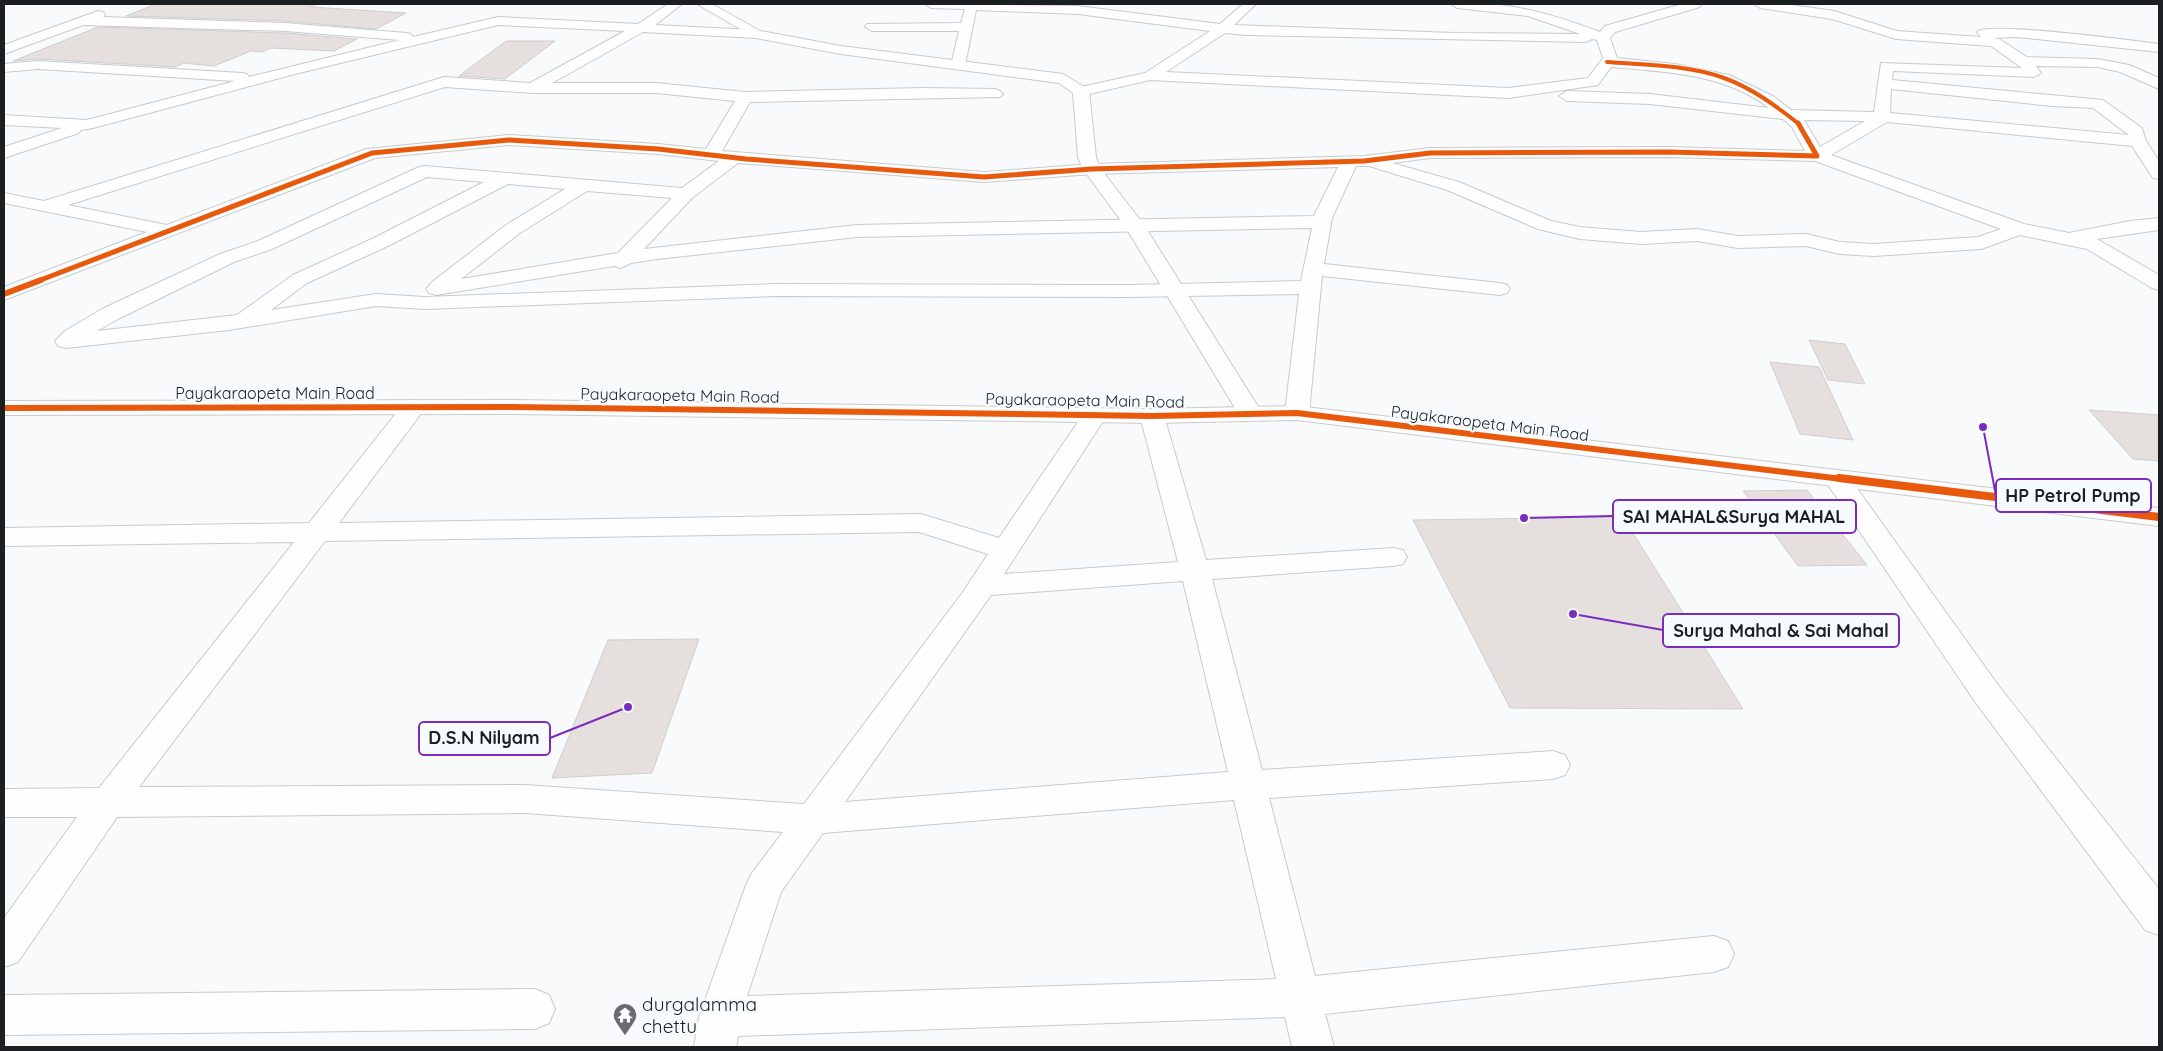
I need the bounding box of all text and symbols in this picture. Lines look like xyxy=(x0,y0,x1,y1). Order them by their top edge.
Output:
street label: Payakaraopeta Main Road xyxy=(175,383,375,403)
street label: Payakaraopeta Main Road xyxy=(580,383,780,407)
street label: Payakaraopeta Main Road xyxy=(985,388,1185,412)
street label: Payakaraopeta Main Road xyxy=(1390,401,1590,445)
callout: HP Petrol Pump xyxy=(1996,479,2151,512)
text: HP Petrol Pump xyxy=(2005,484,2141,507)
callout: SAI MAHAL&Surya MAHAL xyxy=(1613,500,1856,533)
text: SAI MAHAL&Surya MAHAL xyxy=(1623,505,1845,528)
callout: Surya Mahal & Sai Mahal xyxy=(1663,614,1899,647)
text: Surya Mahal & Sai Mahal xyxy=(1673,619,1889,642)
callout: D.S.N Nilyam xyxy=(419,722,550,755)
text: D.S.N Nilyam xyxy=(428,726,540,749)
place label: durgalamma chettu xyxy=(642,992,757,1038)
temple icon: durgalamma chettu xyxy=(612,1002,638,1036)

